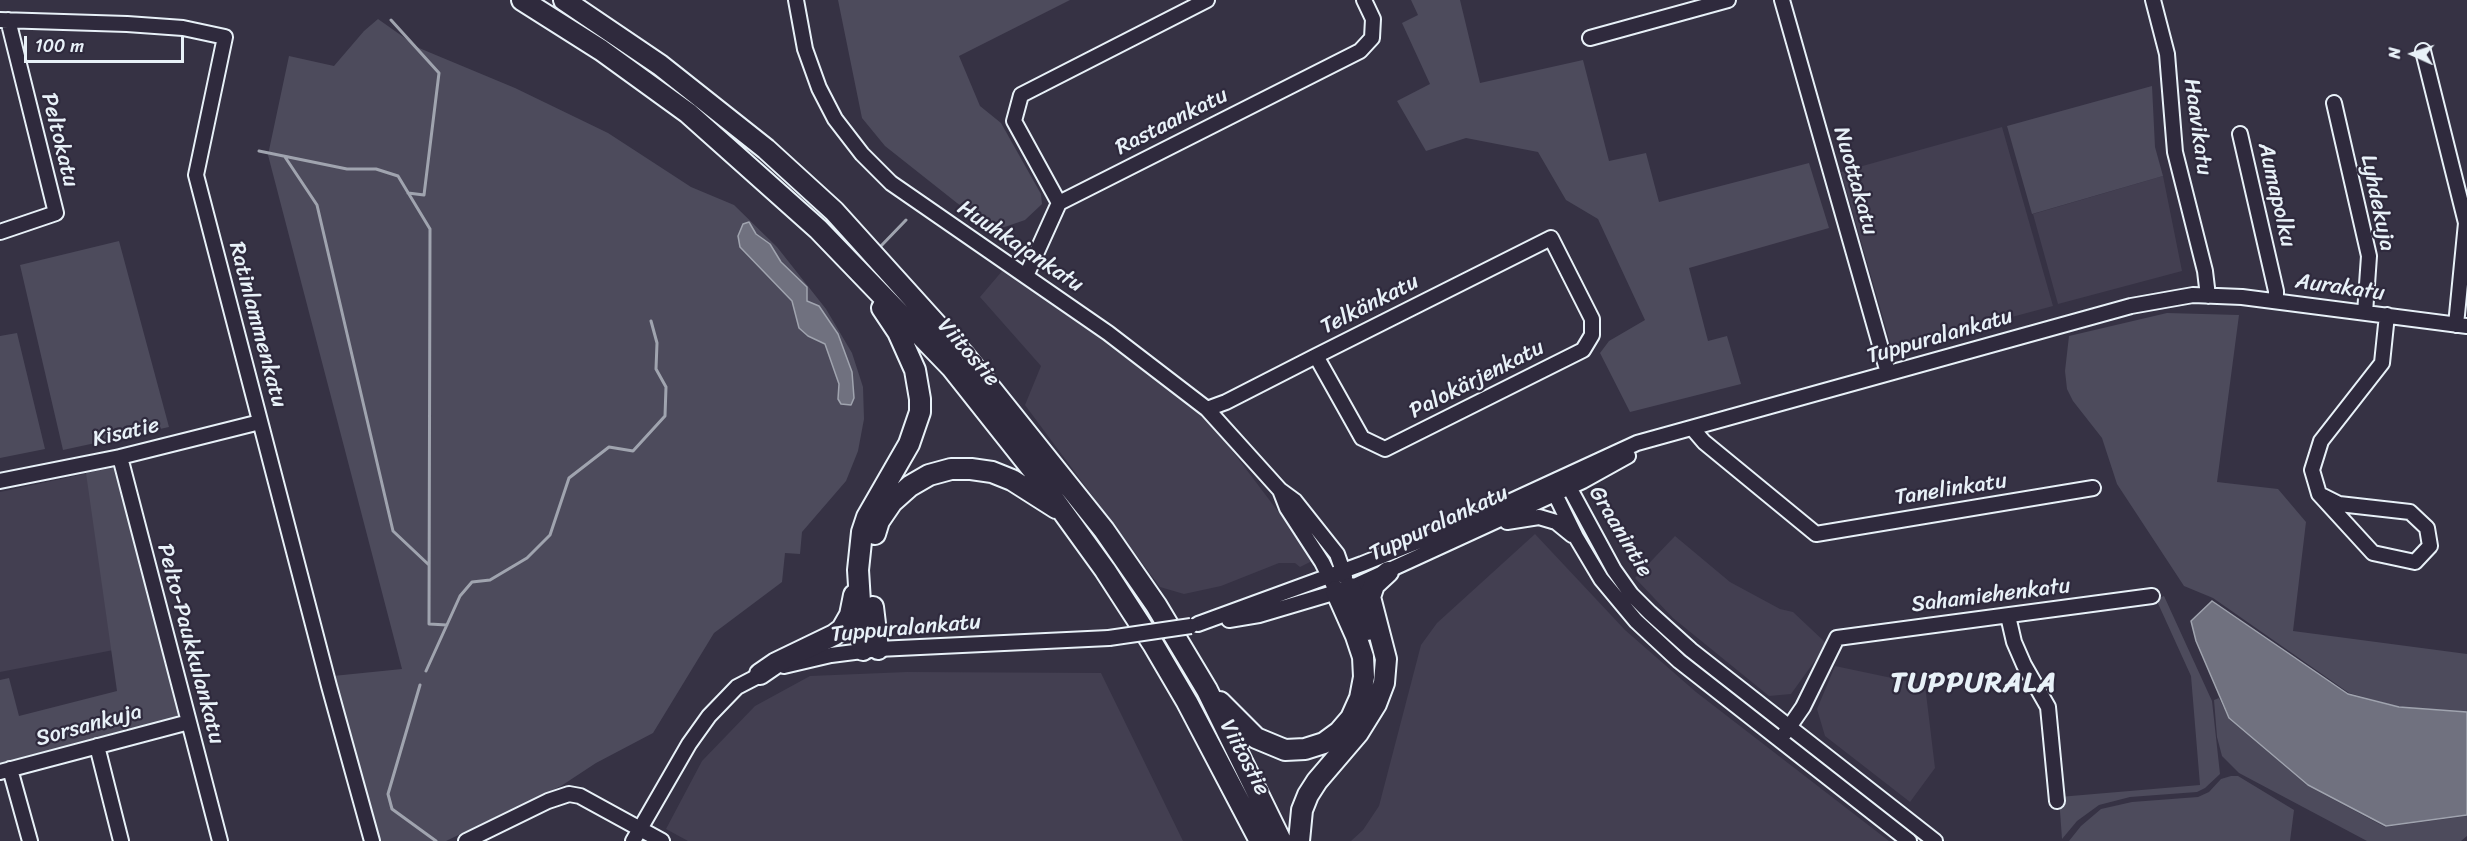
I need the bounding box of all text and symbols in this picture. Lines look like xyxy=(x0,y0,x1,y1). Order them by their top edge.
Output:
scale bar xyxy=(27,24,188,62)
north arrow xyxy=(2383,24,2443,84)
text: 100 m xyxy=(35,30,84,62)
text: N xyxy=(2380,47,2409,59)
street label: Haavikatu xyxy=(2177,77,2217,177)
street label: Rastaankatu xyxy=(1112,82,1232,162)
street label: Peltokatu xyxy=(35,90,83,190)
street label: Nuottakatu xyxy=(1827,124,1883,238)
street label: Aumapolku xyxy=(2251,140,2301,250)
street label: Lyhdekuja xyxy=(2354,152,2400,254)
street label: Huuhkajankatu xyxy=(952,195,1088,299)
street label: Ratinlammenkatu xyxy=(222,239,292,411)
street label: Telkänkatu xyxy=(1317,269,1423,341)
street label: Aurakatu xyxy=(2294,269,2386,307)
street label: Tuppuralankatu xyxy=(1864,304,2016,370)
street label: Viitostie xyxy=(931,313,1005,393)
street label: Palokärjenkatu xyxy=(1405,335,1549,425)
street label: Kisatie xyxy=(90,413,162,453)
street label: Tanelinkatu xyxy=(1893,468,2009,512)
street label: Tuppuralankatu xyxy=(1365,480,1513,568)
street label: Graanintie xyxy=(1582,482,1658,582)
street label: Pelto-Paukkulankatu xyxy=(151,541,229,747)
street label: Sahamiehenkatu xyxy=(1910,573,2072,619)
street label: Tuppuralankatu xyxy=(830,609,982,649)
district label: TUPPURALA xyxy=(1892,667,2056,701)
street label: Sorsankuja xyxy=(33,699,145,753)
street label: Viitostie xyxy=(1213,716,1275,800)

